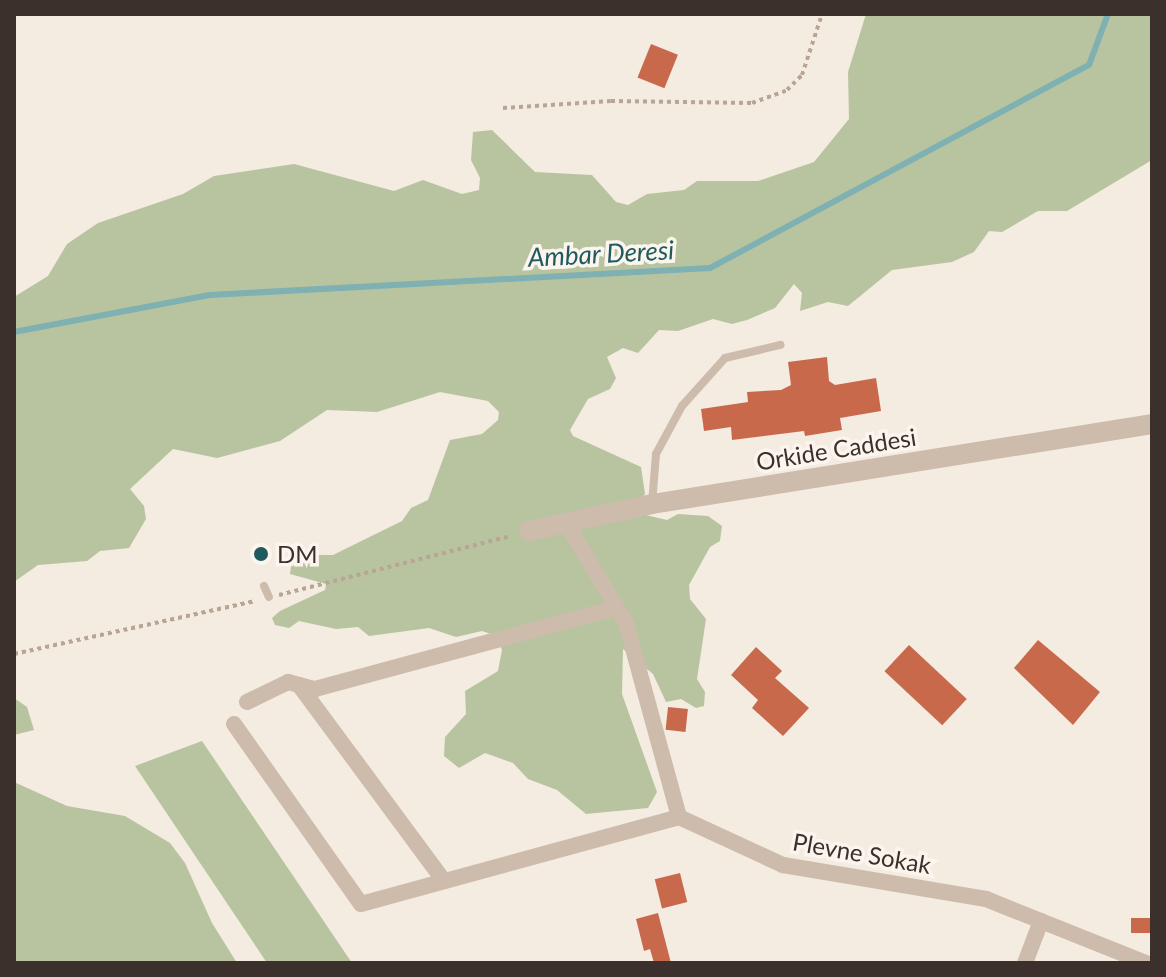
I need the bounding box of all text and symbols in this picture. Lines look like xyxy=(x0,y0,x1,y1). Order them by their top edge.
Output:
water label: Ambar Deresi xyxy=(527,235,675,273)
street label: Orkide Caddesi xyxy=(754,422,918,476)
place label: DM xyxy=(277,540,318,568)
marker: DM xyxy=(252,545,270,563)
street label: Plevne Sokak xyxy=(791,827,933,879)

